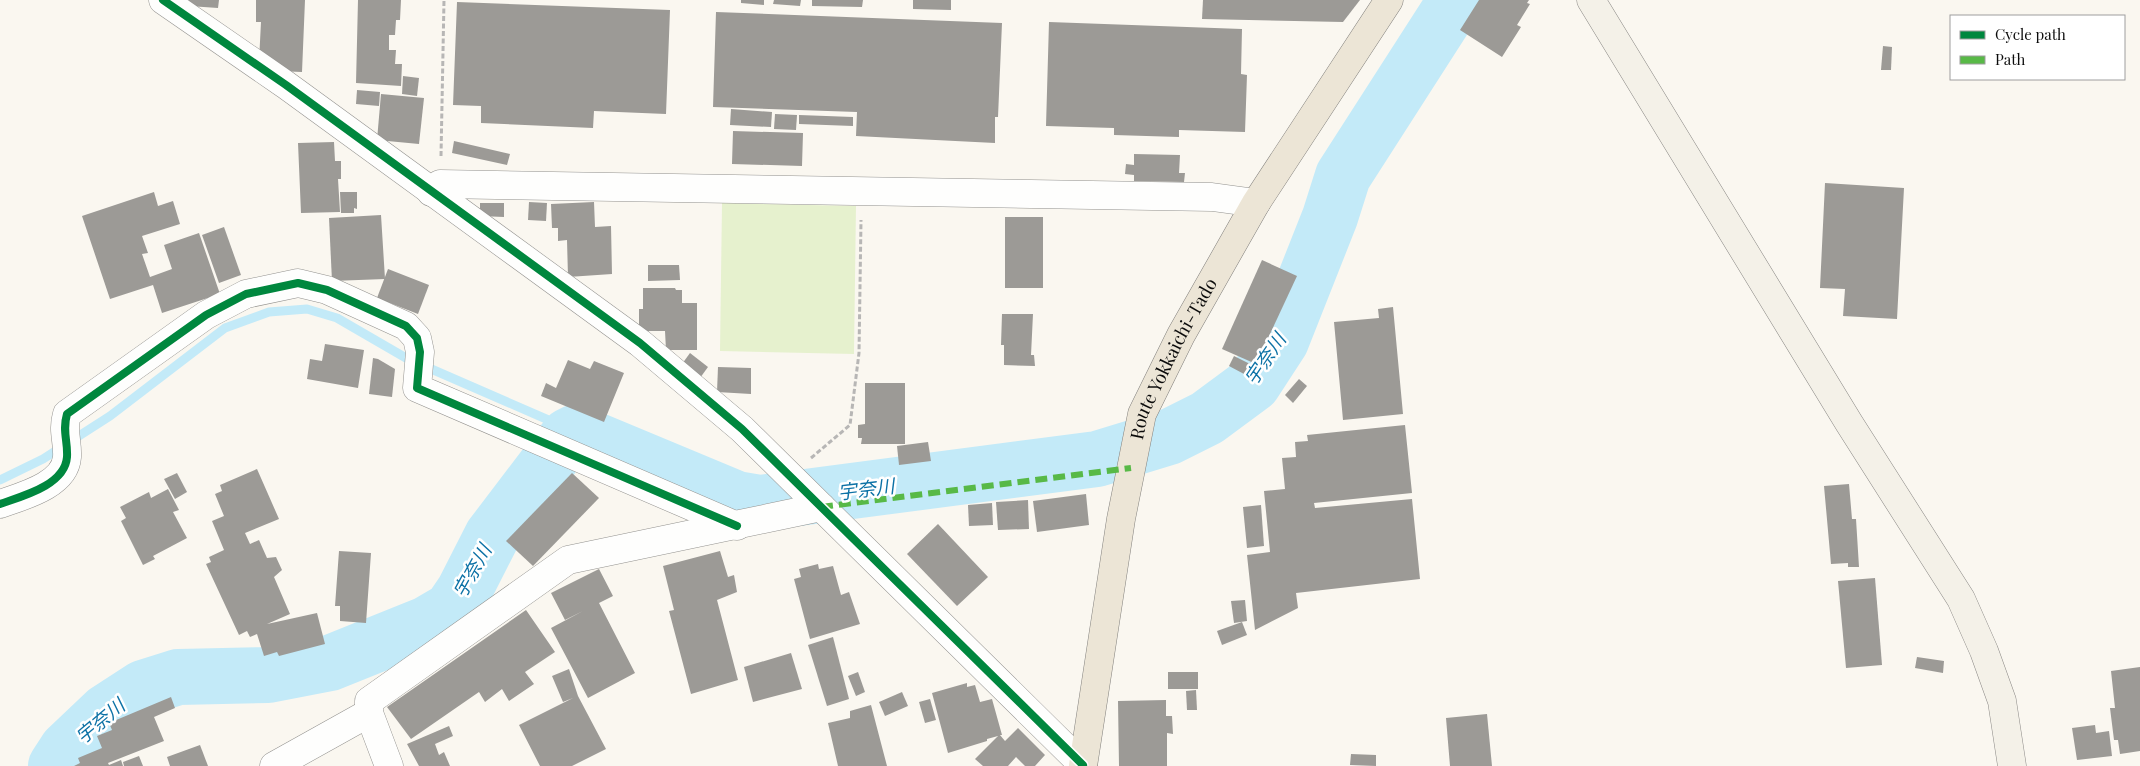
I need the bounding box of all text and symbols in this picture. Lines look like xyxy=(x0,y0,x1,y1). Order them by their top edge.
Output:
legend xyxy=(1950,15,2125,80)
text: Cycle path xyxy=(1995,24,2066,44)
text: Path xyxy=(1995,49,2025,69)
street label: Route Yokkaichi-Tado xyxy=(1124,273,1222,441)
water label: 宇奈川 xyxy=(1237,326,1292,389)
water label: 宇奈川 xyxy=(836,471,898,504)
water label: 宇奈川 xyxy=(446,538,497,602)
water label: 宇奈川 xyxy=(69,691,131,749)

